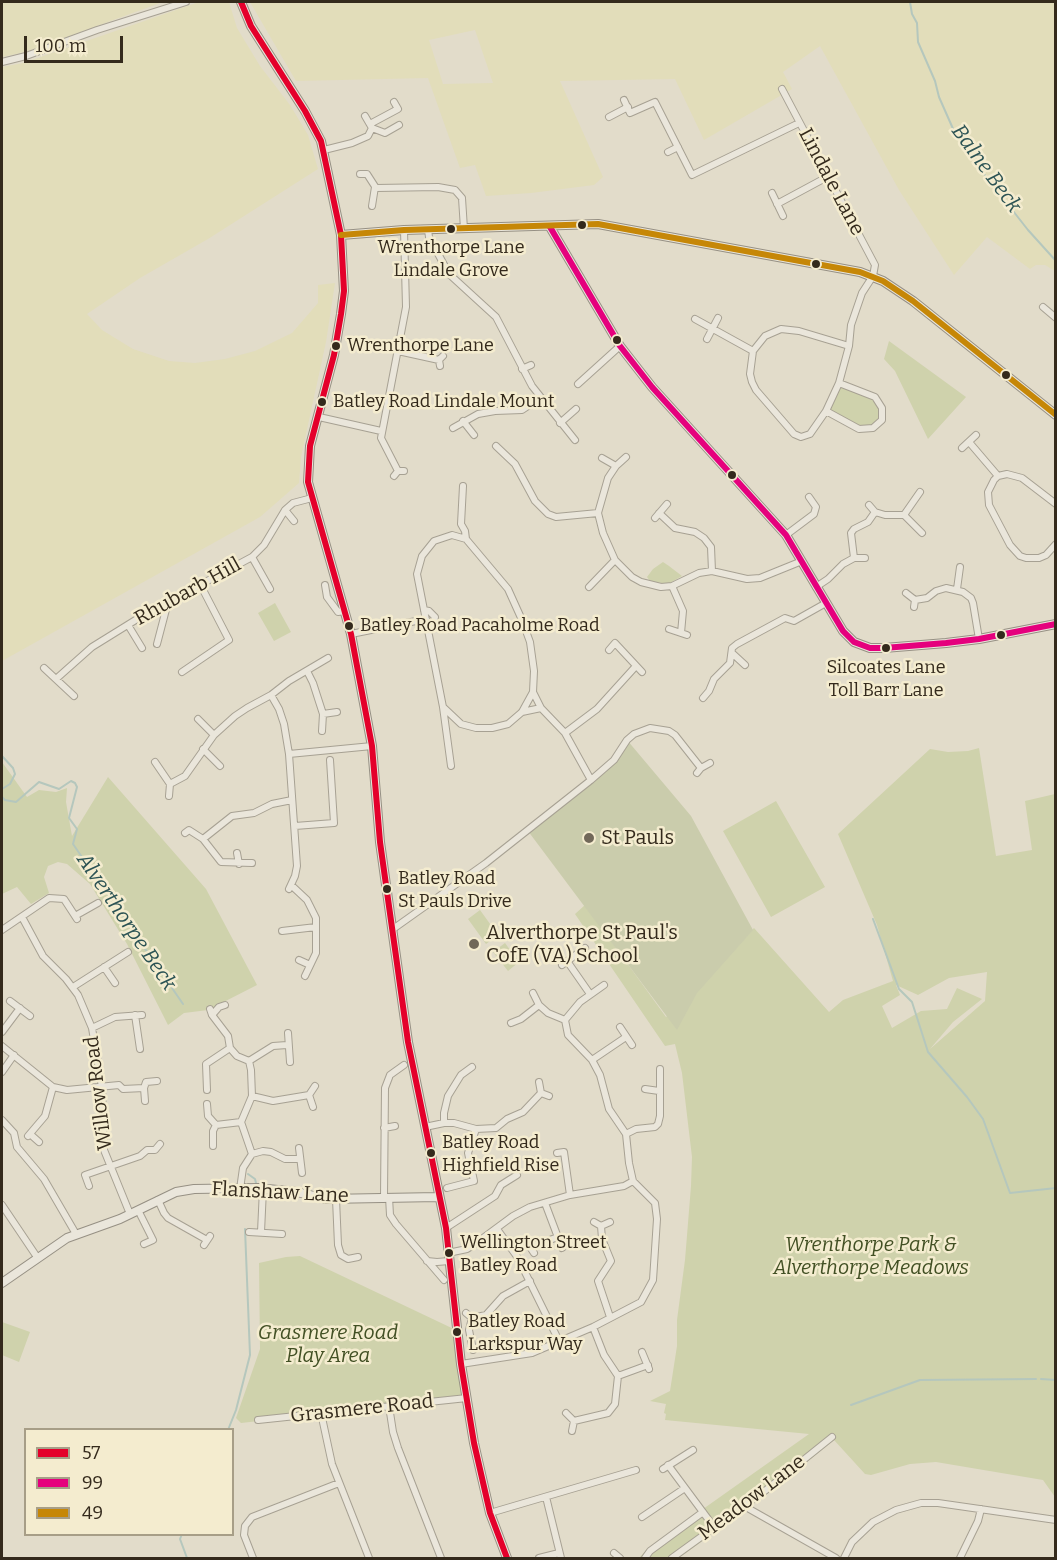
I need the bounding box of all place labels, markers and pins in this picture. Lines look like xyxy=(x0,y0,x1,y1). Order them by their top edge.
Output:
unlabelled marker xyxy=(576,219,588,231)
marker: Wrenthorpe Lane Lindale Grove xyxy=(445,223,457,235)
place label: Wrenthorpe Lane Lindale Grove xyxy=(378,237,524,280)
unlabelled marker xyxy=(810,258,822,270)
unlabelled marker xyxy=(611,334,623,346)
place label: Wrenthorpe Lane xyxy=(347,335,494,357)
marker: Wrenthorpe Lane xyxy=(330,340,342,352)
unlabelled marker xyxy=(1000,369,1012,381)
place label: Batley Road Lindale Mount xyxy=(333,391,555,413)
marker: Batley Road Lindale Mount xyxy=(316,396,328,408)
unlabelled marker xyxy=(726,469,738,481)
place label: Batley Road Pacaholme Road xyxy=(360,615,600,637)
marker: Batley Road Pacaholme Road xyxy=(343,620,355,632)
unlabelled marker xyxy=(995,629,1007,641)
marker: Silcoates Lane Toll Barr Lane xyxy=(880,642,892,654)
place label: Silcoates Lane Toll Barr Lane xyxy=(826,657,946,700)
place label: St Pauls xyxy=(601,826,674,850)
marker: St Pauls xyxy=(582,831,596,845)
place label: Batley Road St Pauls Drive xyxy=(398,868,512,910)
marker: Batley Road St Pauls Drive xyxy=(381,883,393,895)
place label: Alverthorpe St Paul's CofE (VA) School xyxy=(486,921,678,968)
marker: Alverthorpe St Paul's CofE (VA) School xyxy=(467,937,481,951)
place label: Batley Road Highfield Rise xyxy=(442,1132,559,1174)
marker: Batley Road Highfield Rise xyxy=(425,1147,437,1159)
place label: Wellington Street Batley Road xyxy=(460,1232,606,1274)
marker: Wellington Street Batley Road xyxy=(443,1247,455,1259)
place label: Batley Road Larkspur Way xyxy=(468,1311,583,1354)
marker: Batley Road Larkspur Way xyxy=(451,1326,463,1338)

